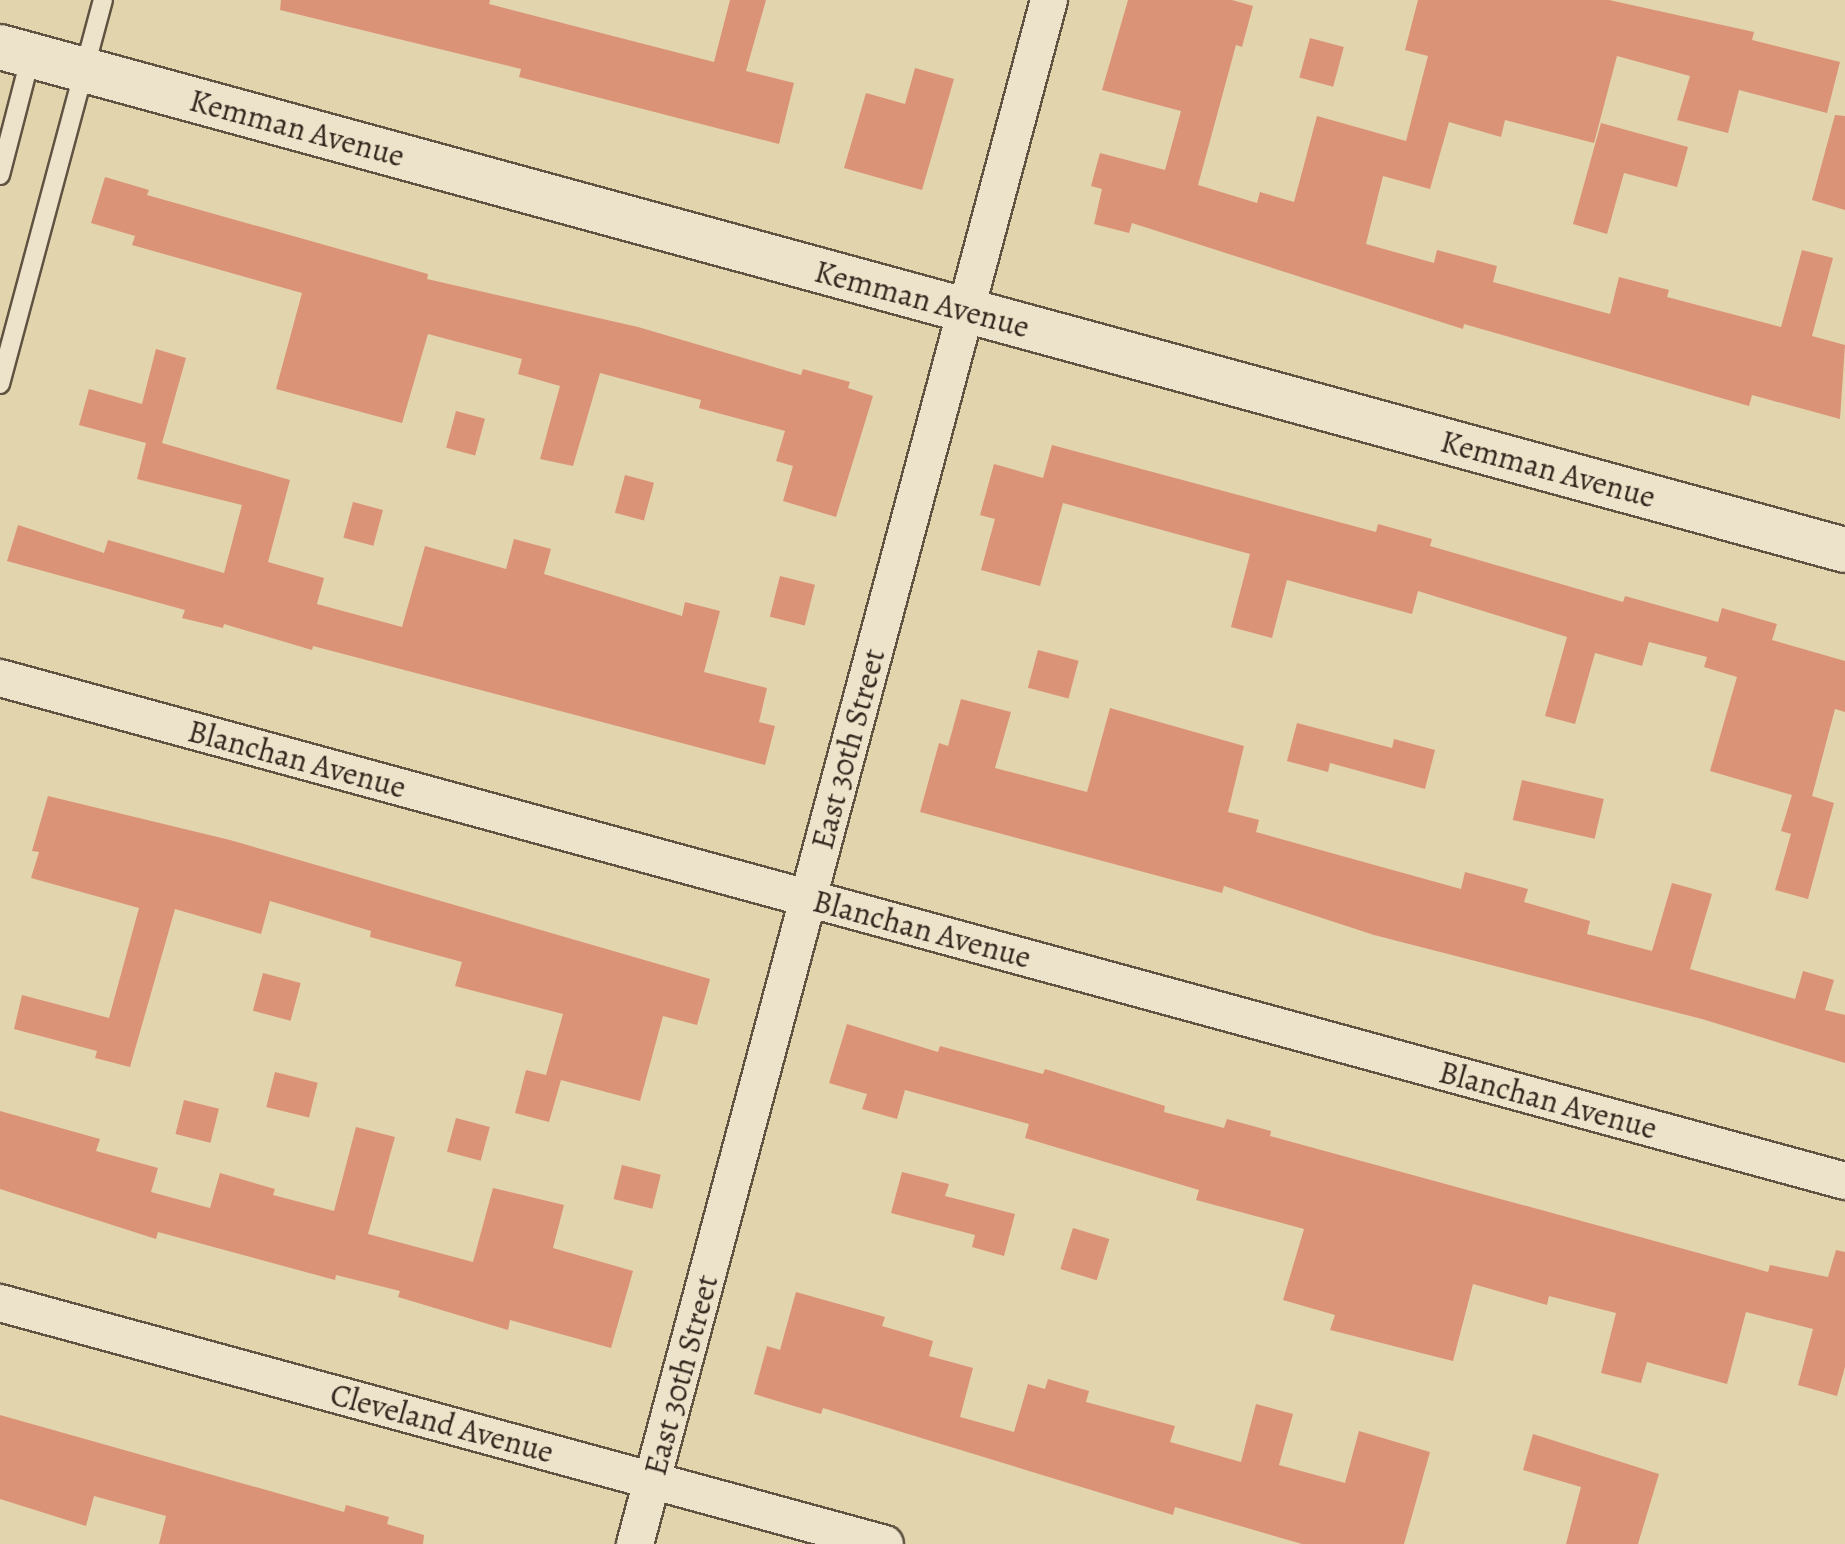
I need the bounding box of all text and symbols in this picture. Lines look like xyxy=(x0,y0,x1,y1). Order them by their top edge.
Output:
street label: Kemman Avenue xyxy=(185,81,409,175)
street label: Kemman Avenue xyxy=(810,252,1034,346)
street label: Kemman Avenue xyxy=(1436,422,1660,516)
street label: East 30th Street xyxy=(803,645,893,853)
street label: Blanchan Avenue xyxy=(184,711,410,807)
street label: Blanchan Avenue xyxy=(809,881,1035,977)
street label: Blanchan Avenue xyxy=(1435,1052,1661,1148)
street label: East 30th Street xyxy=(636,1271,726,1479)
street label: Cleveland Avenue xyxy=(326,1375,558,1471)

